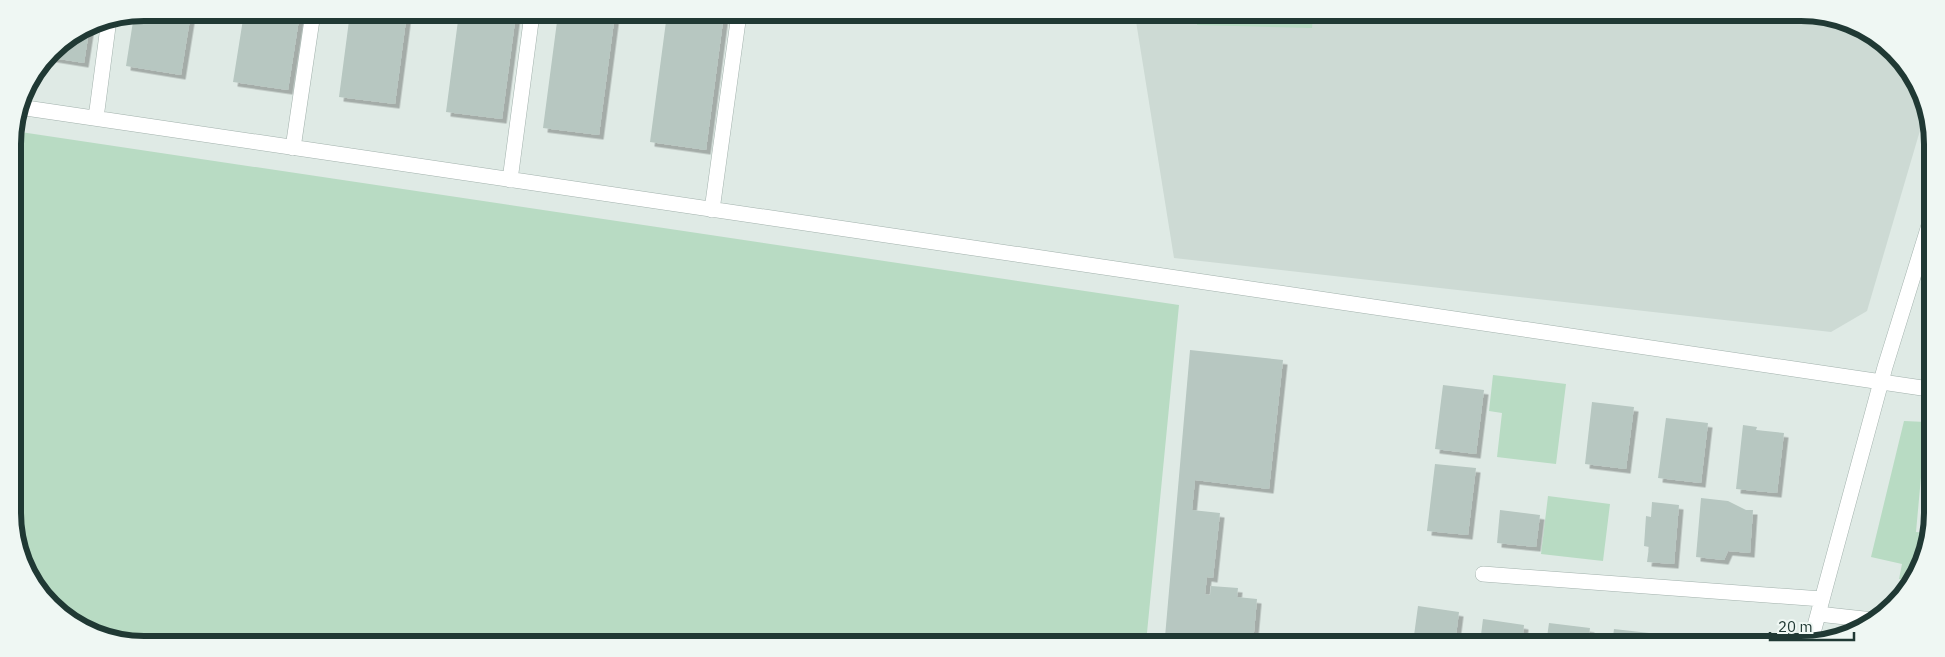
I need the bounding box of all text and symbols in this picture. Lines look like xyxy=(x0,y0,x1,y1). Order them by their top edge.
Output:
scale bar xyxy=(1770,610,1854,642)
text: 20 m xyxy=(1778,617,1813,636)

